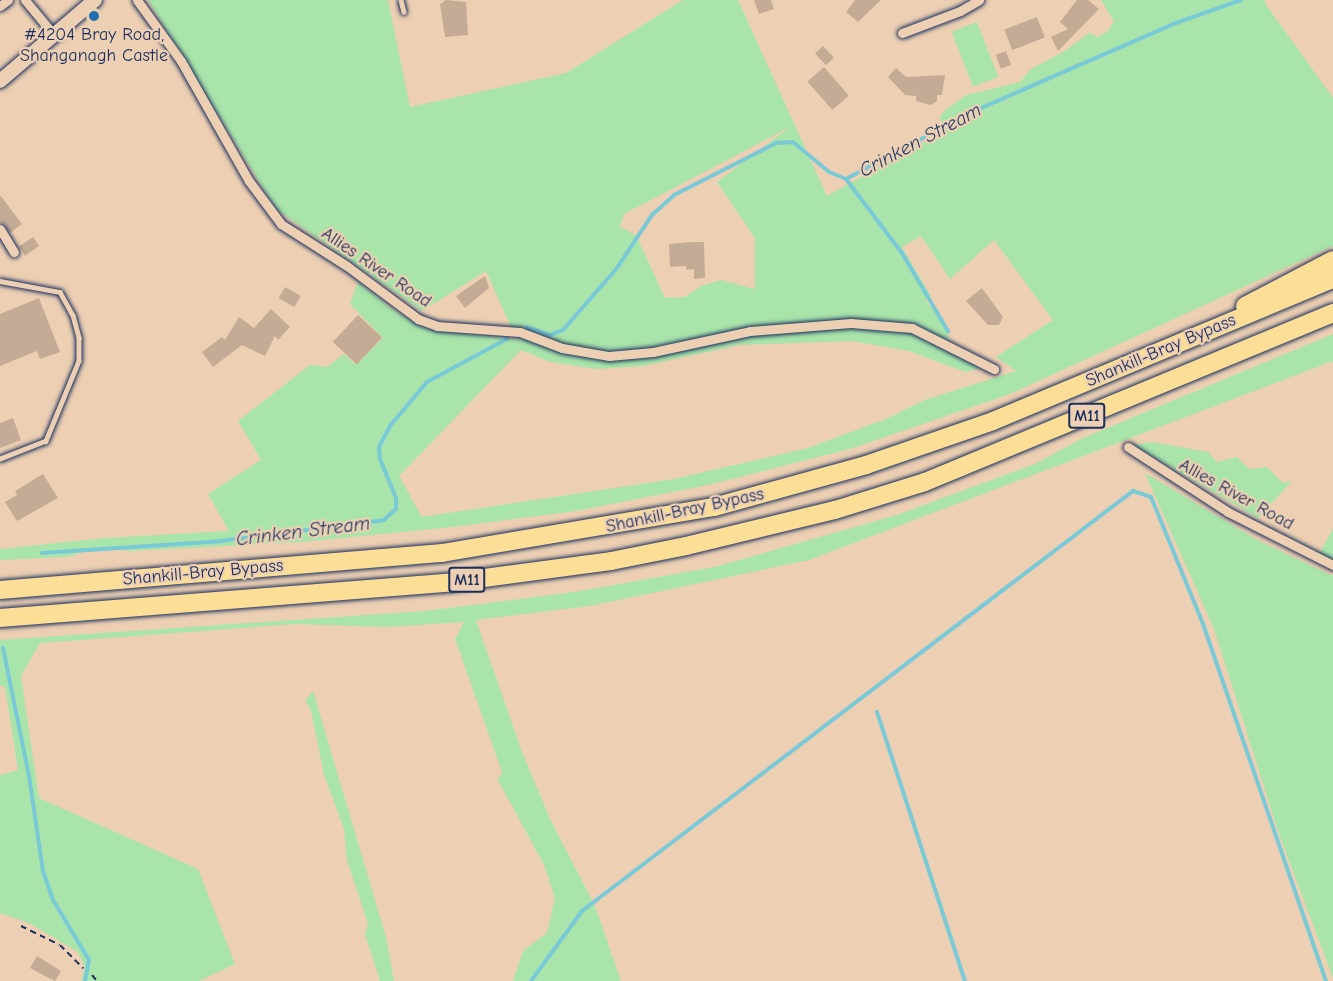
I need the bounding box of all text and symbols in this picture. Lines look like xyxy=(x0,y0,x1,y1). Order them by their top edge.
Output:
marker: #4204 Bray Road, Shanganagh Castle xyxy=(87,9,101,23)
place label: #4204 Bray Road, Shanganagh Castle xyxy=(20,25,168,68)
water label: Crinken Stream xyxy=(855,98,985,182)
street label: Allies River Road xyxy=(317,223,435,313)
street label: Shankill-Bray Bypass xyxy=(1083,310,1239,392)
road number: M11 xyxy=(1068,403,1106,429)
street label: Allies River Road xyxy=(1175,455,1297,535)
street label: Shankill-Bray Bypass xyxy=(604,484,766,538)
water label: Crinken Stream xyxy=(235,511,371,551)
street label: Shankill-Bray Bypass xyxy=(122,555,284,591)
road number: M11 xyxy=(448,567,486,593)

